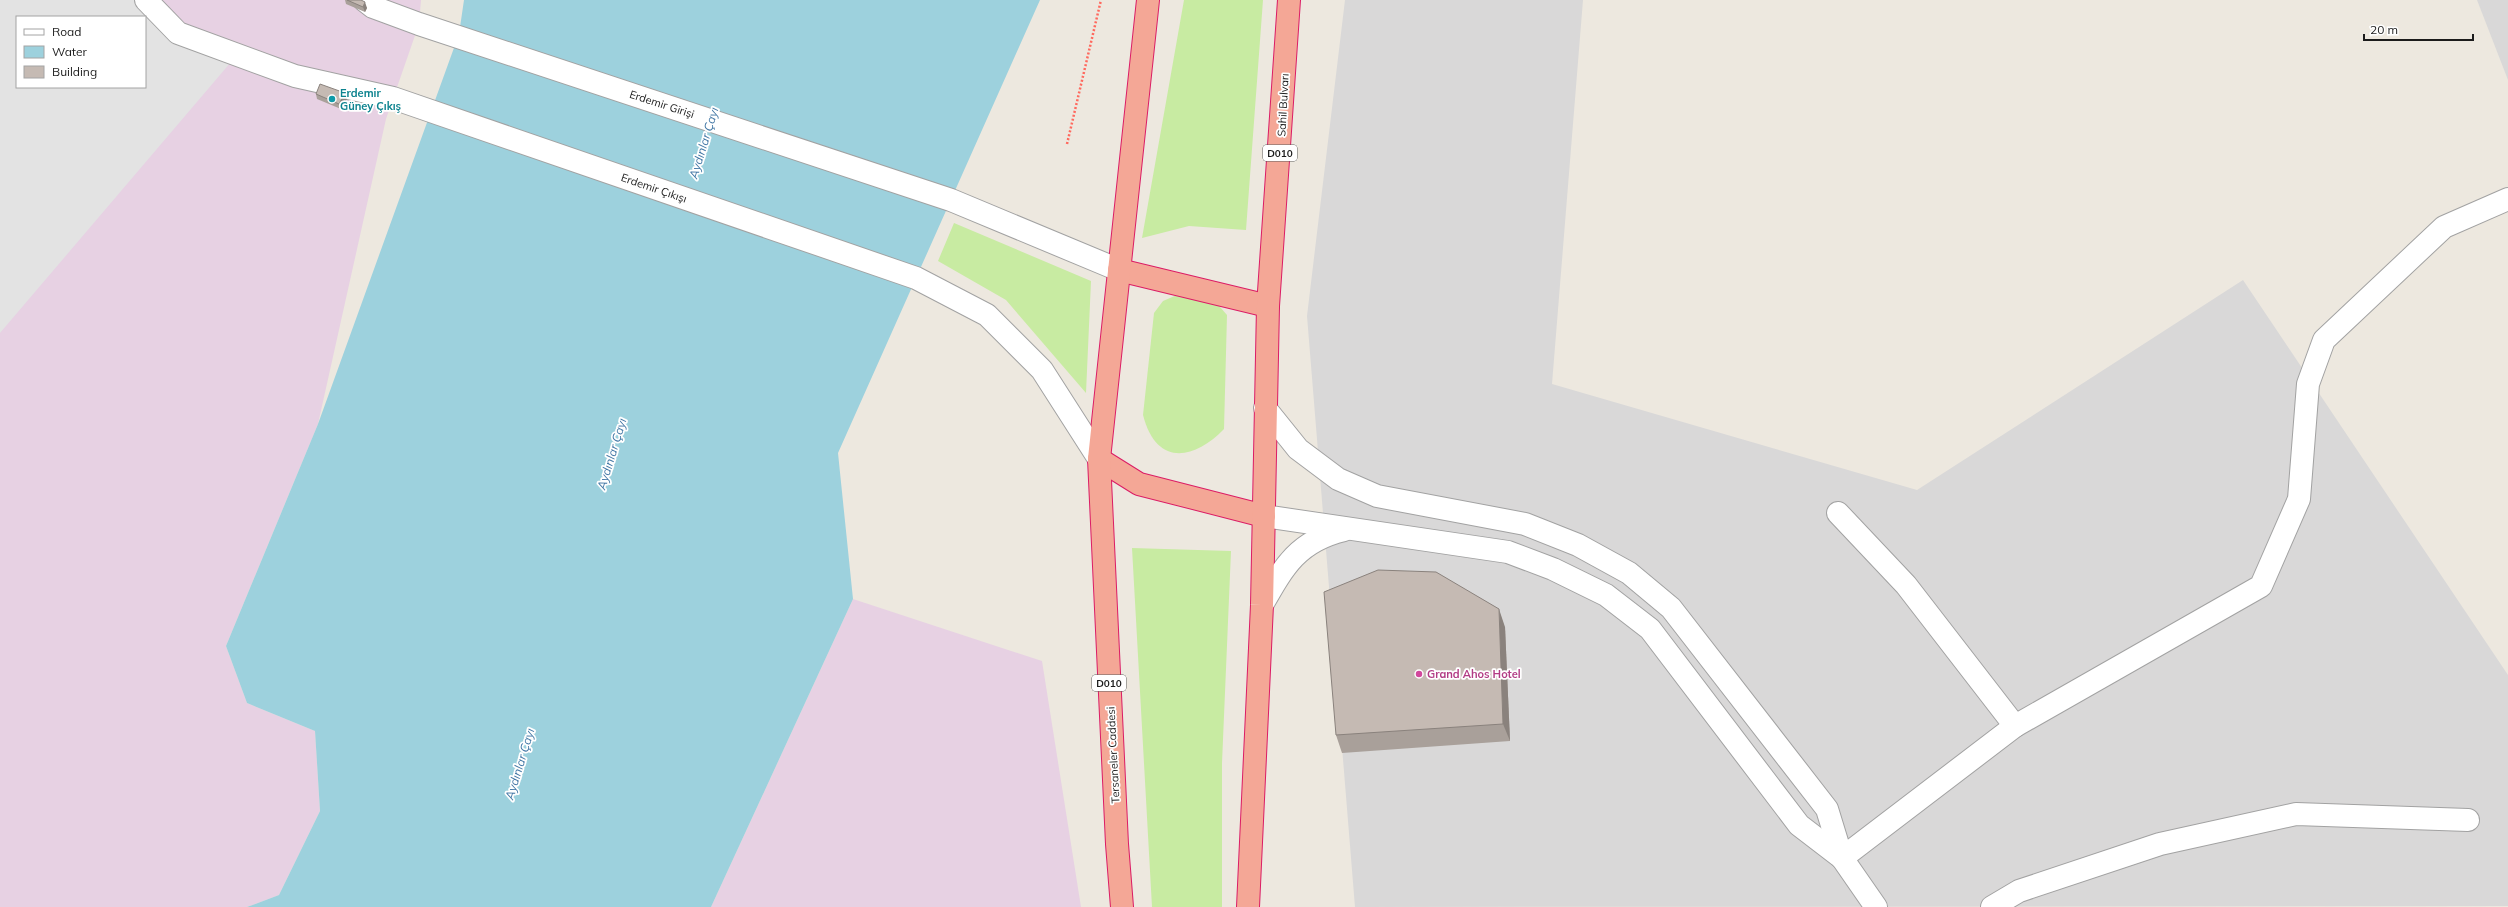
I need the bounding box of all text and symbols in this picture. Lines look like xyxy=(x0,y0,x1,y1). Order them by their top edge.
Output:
legend xyxy=(16,16,146,88)
scale bar xyxy=(2364,16,2473,42)
text: 20 m xyxy=(2370,22,2398,37)
text: Road xyxy=(52,24,81,39)
text: Water xyxy=(52,44,88,59)
text: Building xyxy=(52,64,97,79)
street label: Sahil Bulvarı xyxy=(1274,73,1292,137)
place label: Erdemir Güney Çıkış xyxy=(340,86,402,113)
street label: Erdemir Girişi xyxy=(628,87,696,121)
marker: Erdemir Güney Çıkış xyxy=(327,94,337,104)
water label: Aydınlar Çayı xyxy=(685,105,722,181)
road number: D010 xyxy=(1263,145,1297,161)
street label: Erdemir Çıkışı xyxy=(619,170,689,206)
water label: Aydınlar Çayı xyxy=(593,416,630,492)
place label: Grand Ahos Hotel xyxy=(1427,667,1521,681)
marker: Grand Ahos Hotel xyxy=(1414,669,1424,679)
road number: D010 xyxy=(1092,675,1126,691)
street label: Tersaneler Caddesi xyxy=(1103,706,1123,804)
water label: Aydınlar Çayı xyxy=(501,726,538,802)

